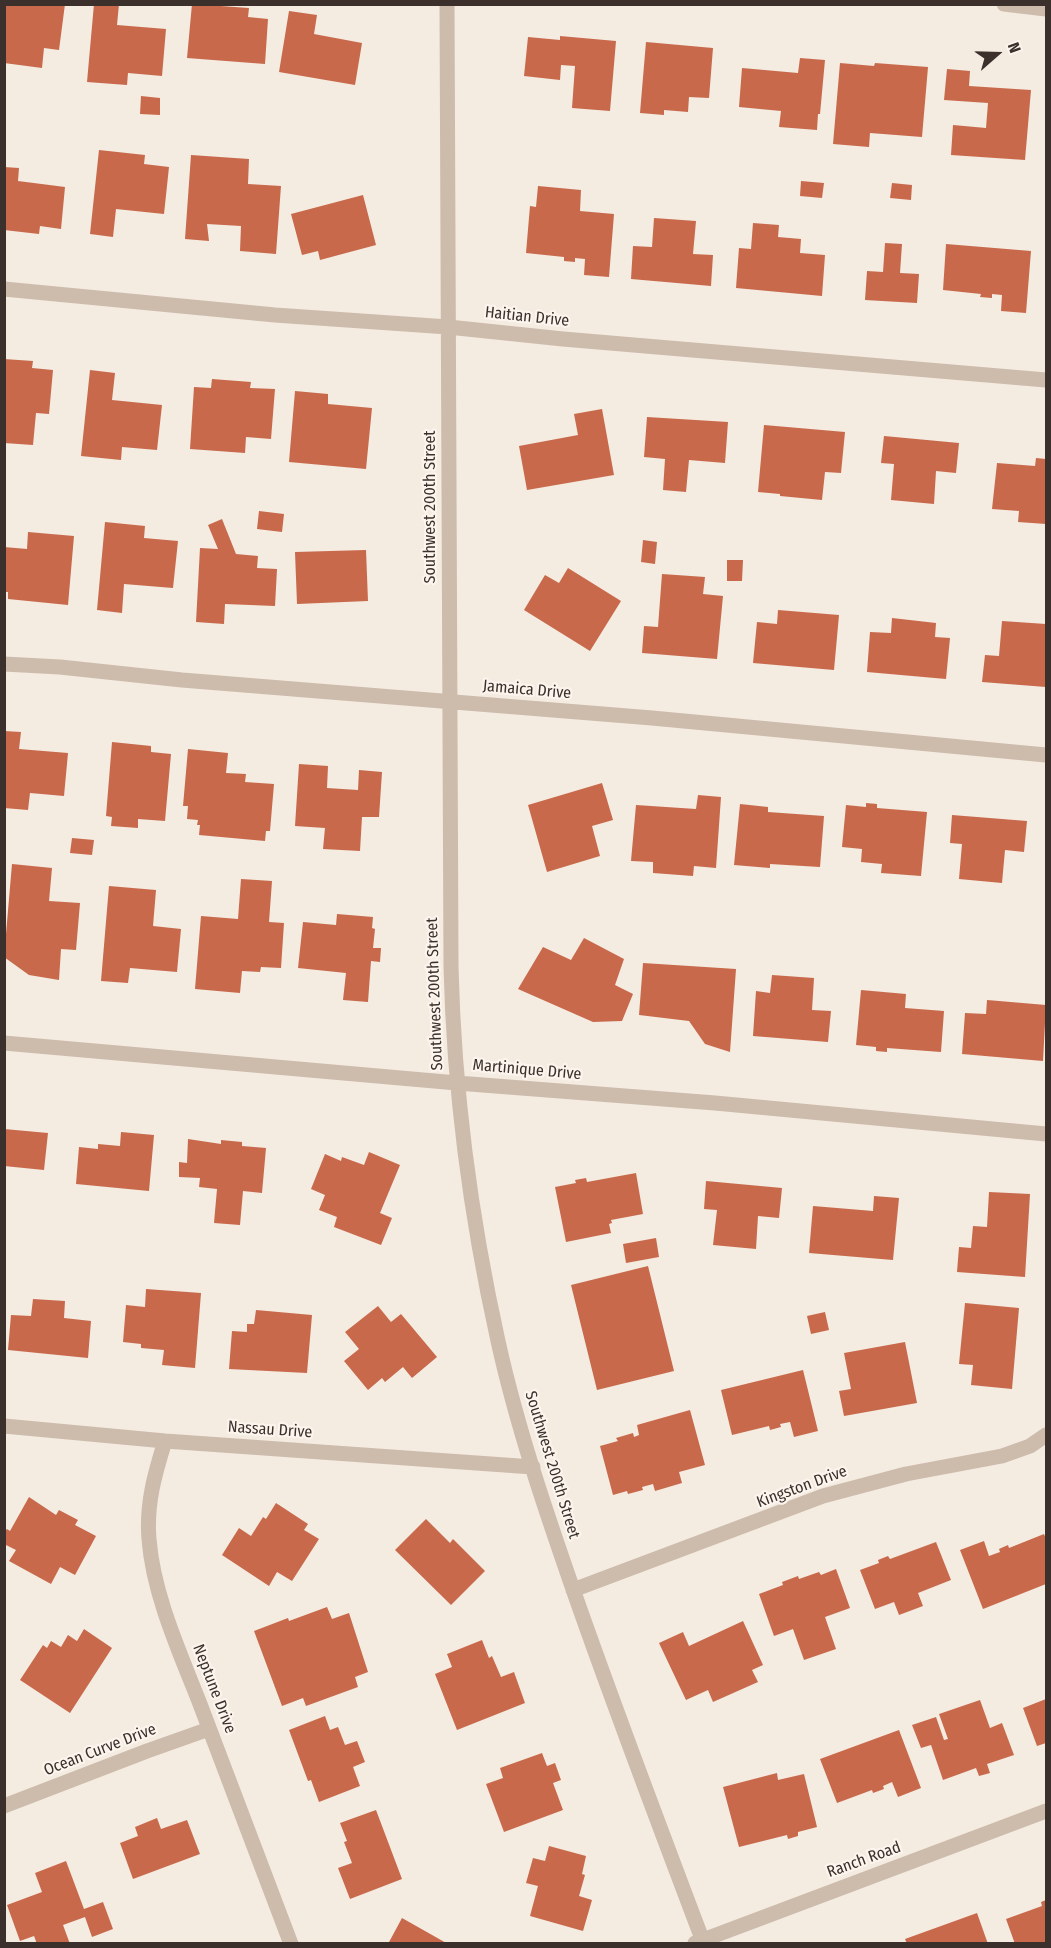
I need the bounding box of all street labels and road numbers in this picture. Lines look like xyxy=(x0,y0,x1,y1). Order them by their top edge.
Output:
street label: Haitian Drive xyxy=(484,303,570,331)
street label: Southwest 200th Street xyxy=(421,430,441,584)
street label: Jamaica Drive xyxy=(482,677,572,703)
street label: Southwest 200th Street xyxy=(423,917,447,1071)
street label: Martinique Drive xyxy=(472,1056,582,1084)
street label: Southwest 200th Street xyxy=(520,1389,584,1541)
street label: Nassau Drive xyxy=(227,1417,313,1443)
street label: Kingston Drive xyxy=(754,1462,850,1512)
street label: Neptune Drive xyxy=(188,1642,240,1736)
street label: Ocean Curve Drive xyxy=(41,1720,159,1780)
street label: Ranch Road xyxy=(825,1838,903,1882)

